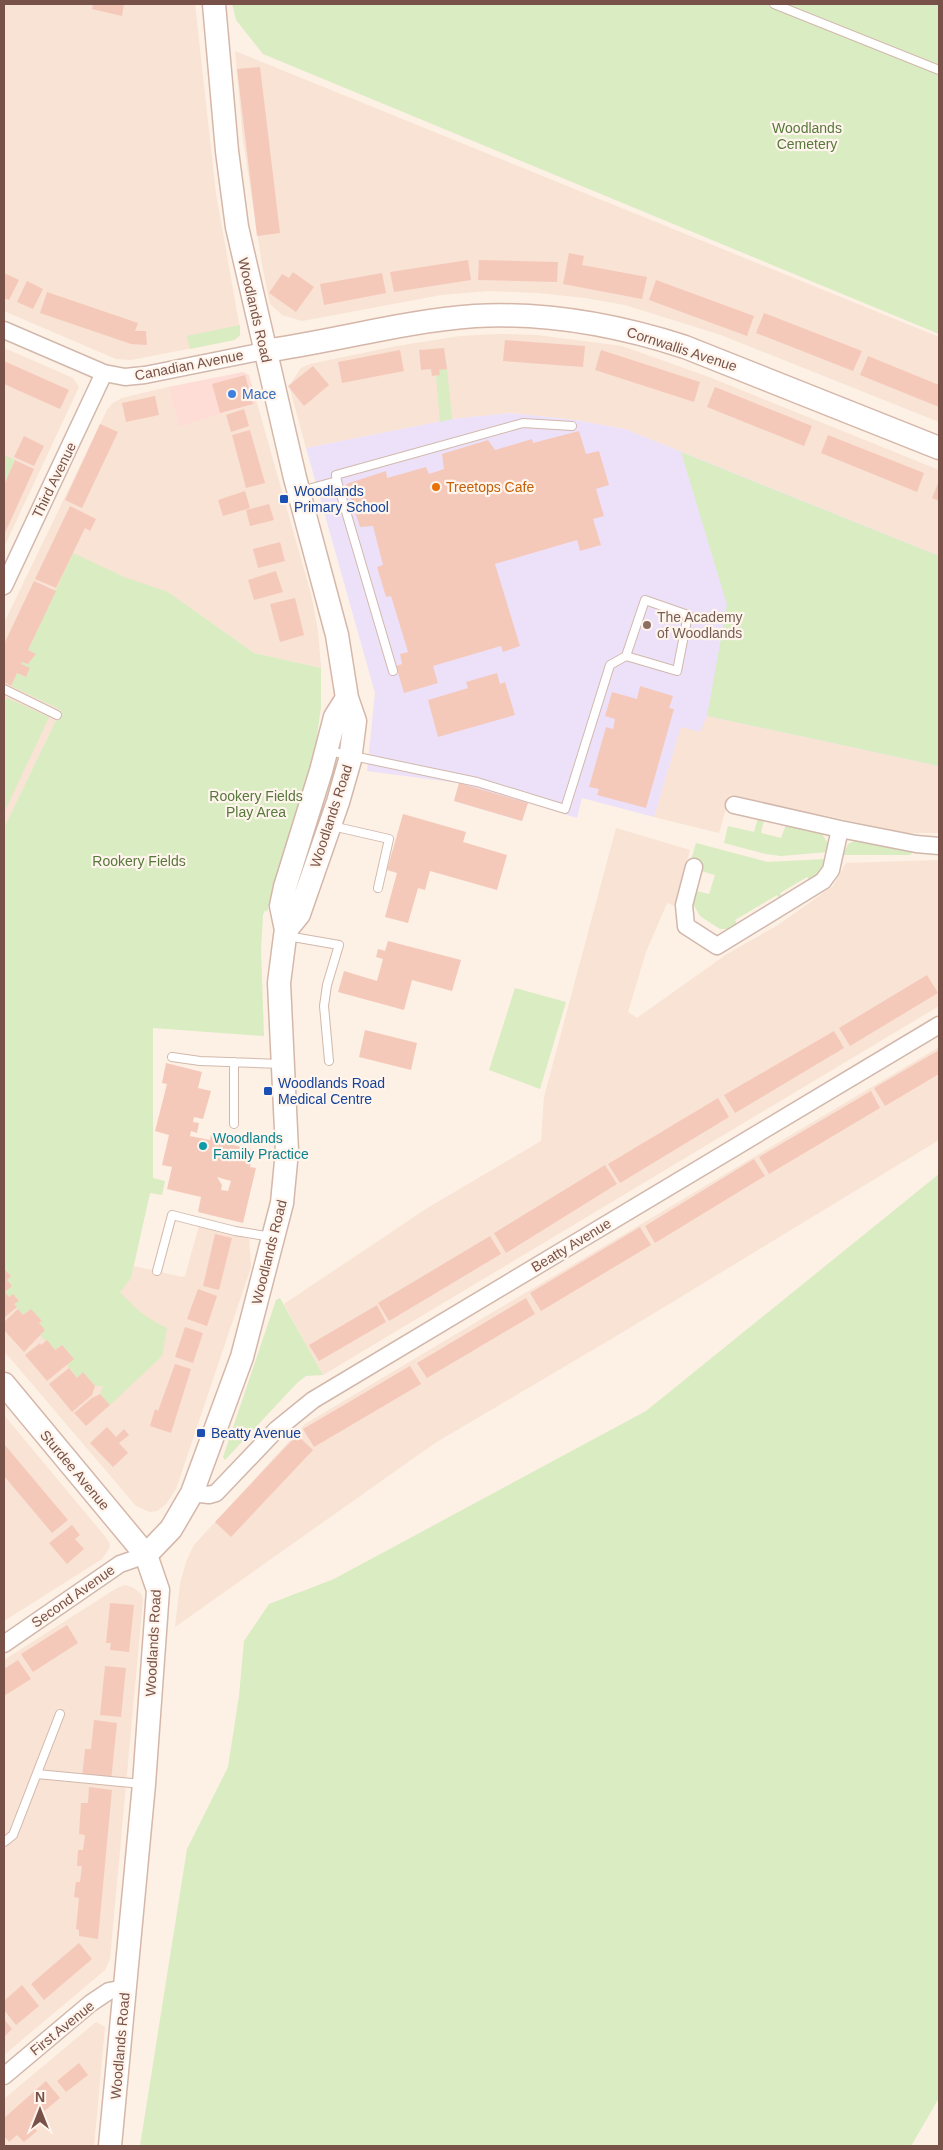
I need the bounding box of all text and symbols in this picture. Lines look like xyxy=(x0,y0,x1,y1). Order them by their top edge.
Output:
park label: Woodlands Cemetery xyxy=(772,120,842,152)
street label: Woodlands Road xyxy=(235,256,275,364)
street label: Cornwallis Avenue xyxy=(625,324,739,374)
street label: Canadian Avenue xyxy=(133,347,245,383)
place label: Mace xyxy=(242,386,276,402)
marker: Mace xyxy=(226,388,238,400)
street label: Third Avenue xyxy=(29,439,79,520)
place label: Treetops Cafe xyxy=(446,479,534,495)
marker: Treetops Cafe xyxy=(430,481,442,493)
place label: Woodlands Primary School xyxy=(294,483,389,515)
marker: Woodlands Primary School xyxy=(278,493,290,505)
place label: The Academy of Woodlands xyxy=(657,609,743,641)
marker: The Academy of Woodlands xyxy=(641,619,653,631)
street label: Woodlands Road xyxy=(307,763,355,869)
park label: Rookery Fields Play Area xyxy=(209,788,303,820)
park label: Rookery Fields xyxy=(92,853,186,869)
place label: Woodlands Road Medical Centre xyxy=(278,1075,385,1107)
marker: Woodlands Road Medical Centre xyxy=(262,1085,274,1097)
place label: Woodlands Family Practice xyxy=(213,1130,309,1162)
marker: Woodlands Family Practice xyxy=(197,1140,209,1152)
street label: Woodlands Road xyxy=(248,1198,290,1306)
street label: Beatty Avenue xyxy=(528,1215,614,1275)
place label: Beatty Avenue xyxy=(211,1425,301,1441)
street label: Sturdee Avenue xyxy=(37,1427,113,1513)
marker: Beatty Avenue xyxy=(195,1427,207,1439)
street label: Second Avenue xyxy=(28,1561,118,1631)
street label: Woodlands Road xyxy=(142,1589,164,1697)
street label: Woodlands Road xyxy=(107,1992,133,2100)
street label: First Avenue xyxy=(27,1997,97,2059)
north arrow xyxy=(15,2085,65,2135)
text: N xyxy=(35,2089,45,2105)

